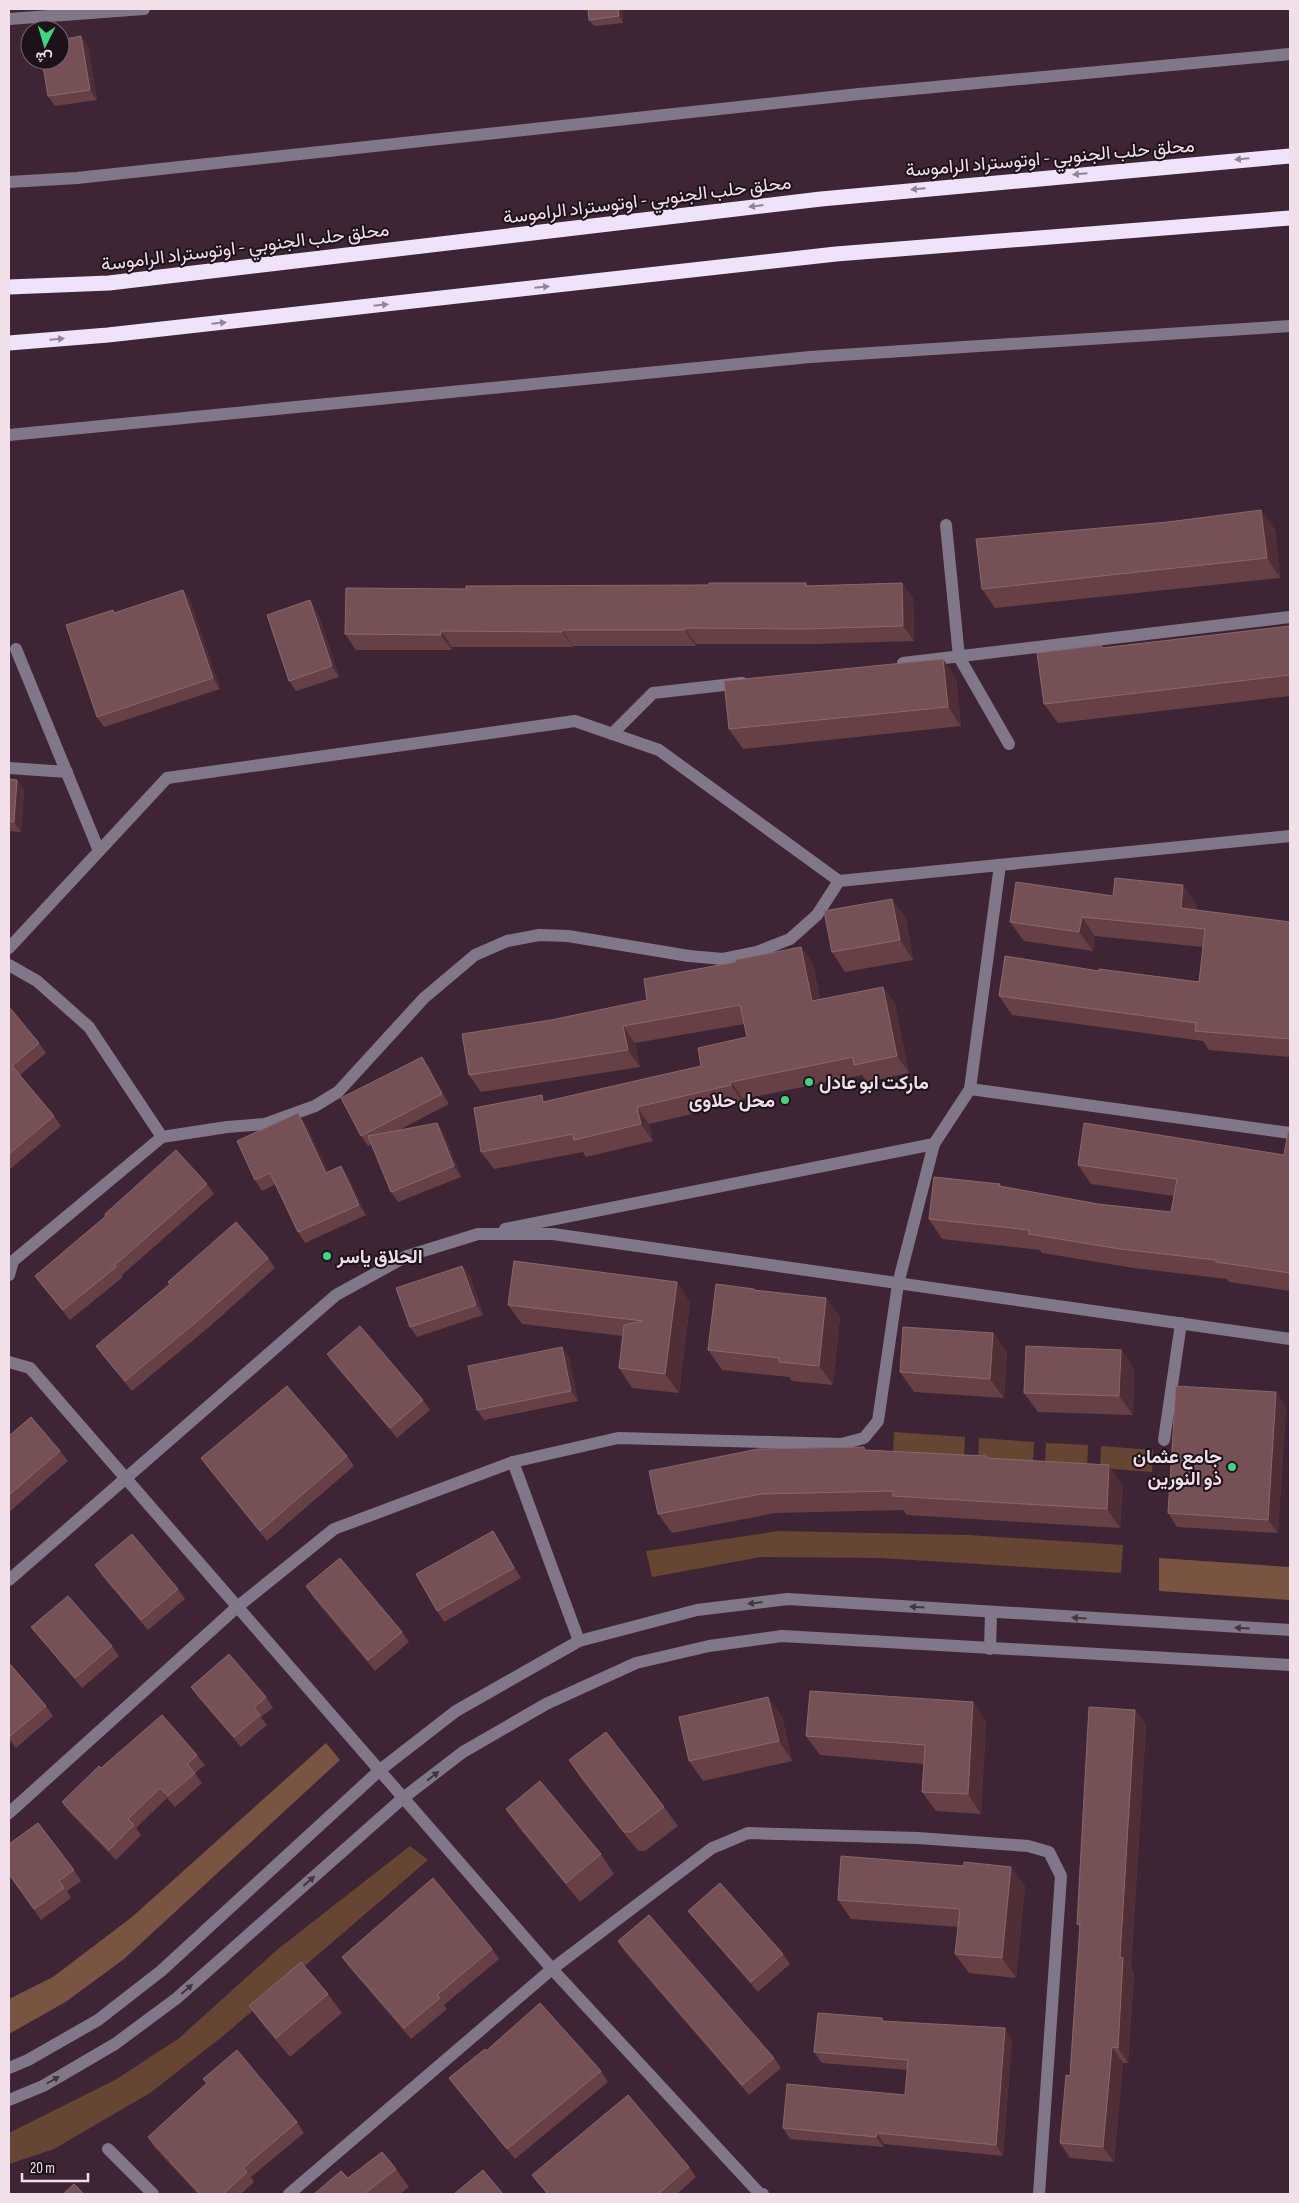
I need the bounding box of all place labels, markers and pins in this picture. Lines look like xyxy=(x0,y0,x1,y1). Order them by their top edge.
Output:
place label: ماركت ابو عادل xyxy=(819,1072,929,1095)
marker: ماركت ابو عادل xyxy=(803,1076,815,1088)
place label: محل حلاوى xyxy=(689,1090,775,1113)
marker: محل حلاوى xyxy=(779,1094,791,1106)
place label: الحلاق ياسر xyxy=(336,1246,423,1269)
marker: الحلاق ياسر xyxy=(321,1250,333,1262)
place label: جامع عثمان ذو النورين xyxy=(1133,1446,1222,1491)
marker: جامع عثمان ذو النورين xyxy=(1226,1461,1238,1473)

